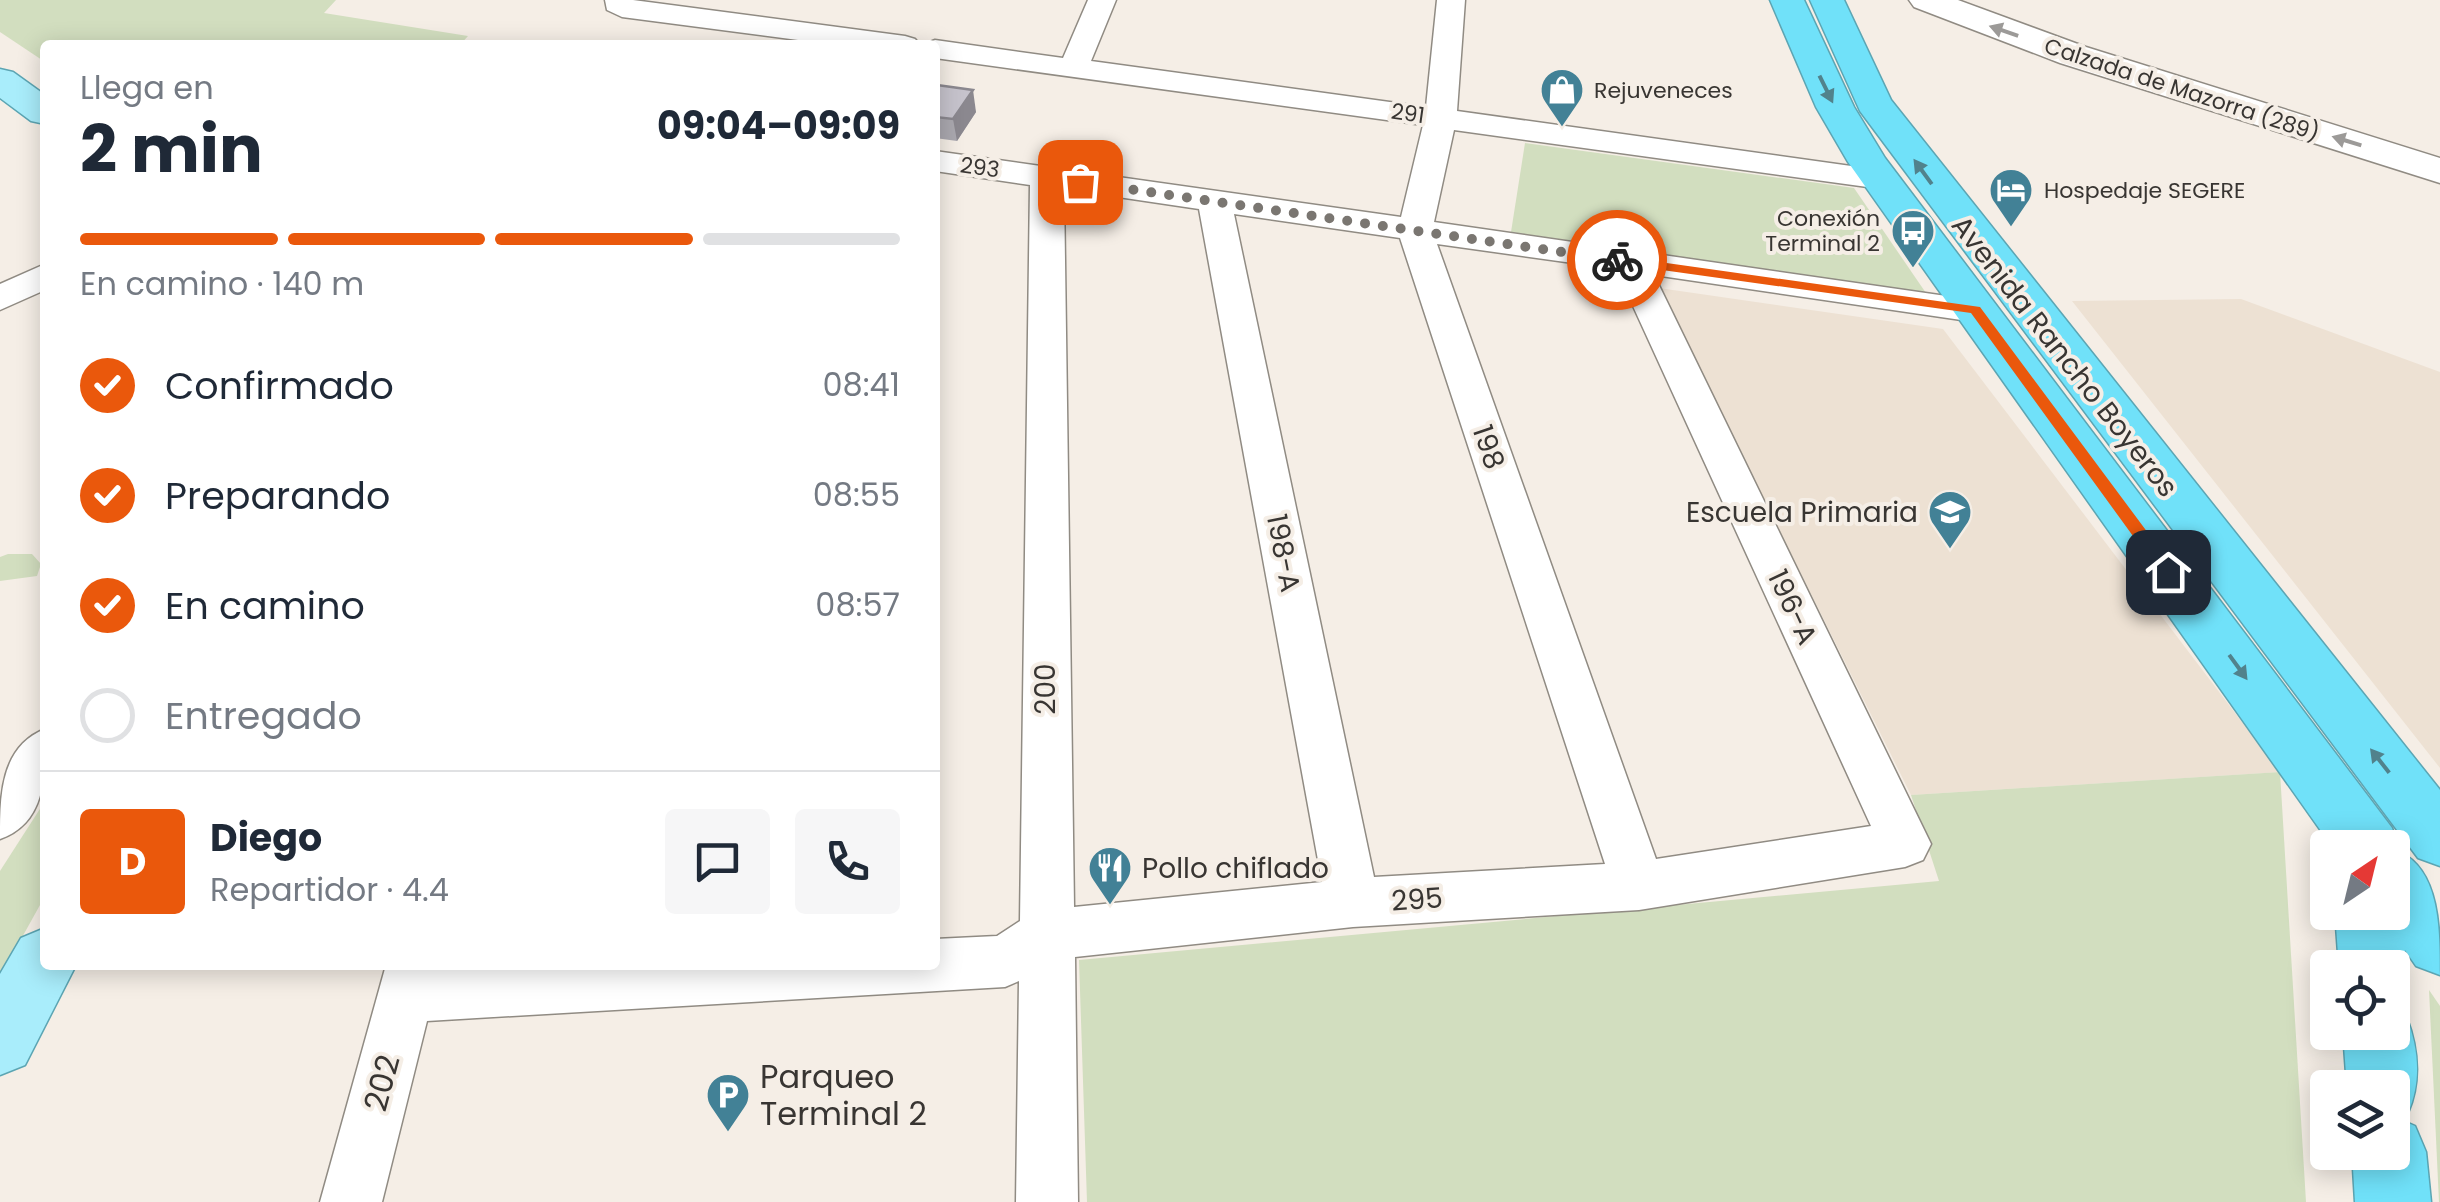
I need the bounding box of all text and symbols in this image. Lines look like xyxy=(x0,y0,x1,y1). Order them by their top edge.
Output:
one-way arrow xyxy=(1989,23,2019,38)
street label: Calzada de Mazorra (289) xyxy=(2040,30,2323,149)
text: Llega en xyxy=(80,65,214,110)
shop icon: Rejuveneces xyxy=(1539,67,1585,128)
place label: Rejuveneces xyxy=(1594,75,1733,106)
one-way arrow xyxy=(1818,75,1835,104)
street label: 291 xyxy=(1389,96,1427,131)
text: 09:04–09:09 xyxy=(657,99,900,152)
text: 2 min xyxy=(80,104,263,195)
one-way arrow xyxy=(2332,133,2362,148)
pin xyxy=(1038,140,1123,225)
street label: 293 xyxy=(958,149,1002,186)
icon: bag xyxy=(1053,155,1108,210)
one-way arrow xyxy=(1914,159,1934,185)
hotel icon: Hospedaje SEGERE xyxy=(1988,167,2034,228)
place label: Hospedaje SEGERE xyxy=(2044,175,2245,206)
place label: Conexión Terminal 2 xyxy=(1765,203,1880,259)
street label: Avenida Rancho Boyeros xyxy=(1942,207,2187,505)
bus stop icon: Conexión Terminal 2 xyxy=(1890,208,1936,269)
courier xyxy=(1567,210,1667,310)
icon: bike xyxy=(1590,233,1645,288)
text: En camino · 140 m xyxy=(80,261,364,306)
icon: check xyxy=(80,358,135,413)
text: Confirmado xyxy=(165,359,394,412)
text: 08:41 xyxy=(823,362,900,407)
street label: 198 xyxy=(1463,420,1514,474)
icon: check xyxy=(80,468,135,523)
text: Preparando xyxy=(165,469,390,522)
text: 08:55 xyxy=(813,472,900,517)
school or university icon: Escuela Primaria xyxy=(1927,489,1973,550)
place label: Escuela Primaria xyxy=(1686,493,1918,532)
street label: 198-A xyxy=(1257,511,1310,595)
pin xyxy=(2126,530,2211,615)
icon: home xyxy=(2141,545,2196,600)
street label: 196-A xyxy=(1758,563,1827,651)
icon: check xyxy=(80,578,135,633)
text: En camino xyxy=(165,579,365,632)
text: 08:57 xyxy=(815,582,900,627)
one-way arrow xyxy=(2228,654,2247,680)
street label: 200 xyxy=(1026,663,1065,715)
text: Entregado xyxy=(165,689,362,742)
one-way arrow xyxy=(2370,748,2391,773)
button: chat xyxy=(665,809,770,914)
button: phone xyxy=(795,809,900,914)
text: Diego xyxy=(210,811,322,864)
north arrow xyxy=(2310,830,2410,930)
map controls xyxy=(2310,830,2410,1170)
text: D xyxy=(119,835,146,888)
restaurant icon: Pollo chiflado xyxy=(1087,845,1133,906)
place label: Pollo chiflado xyxy=(1142,849,1329,888)
text: Repartidor · 4.4 xyxy=(210,867,449,912)
street label: 295 xyxy=(1390,878,1444,921)
button: locate xyxy=(2310,950,2410,1050)
street label: 202 xyxy=(352,1050,411,1116)
place label: Parqueo Terminal 2 xyxy=(760,1054,927,1136)
button: layers xyxy=(2310,1070,2410,1170)
parking icon: Parqueo Terminal 2 xyxy=(705,1072,751,1133)

